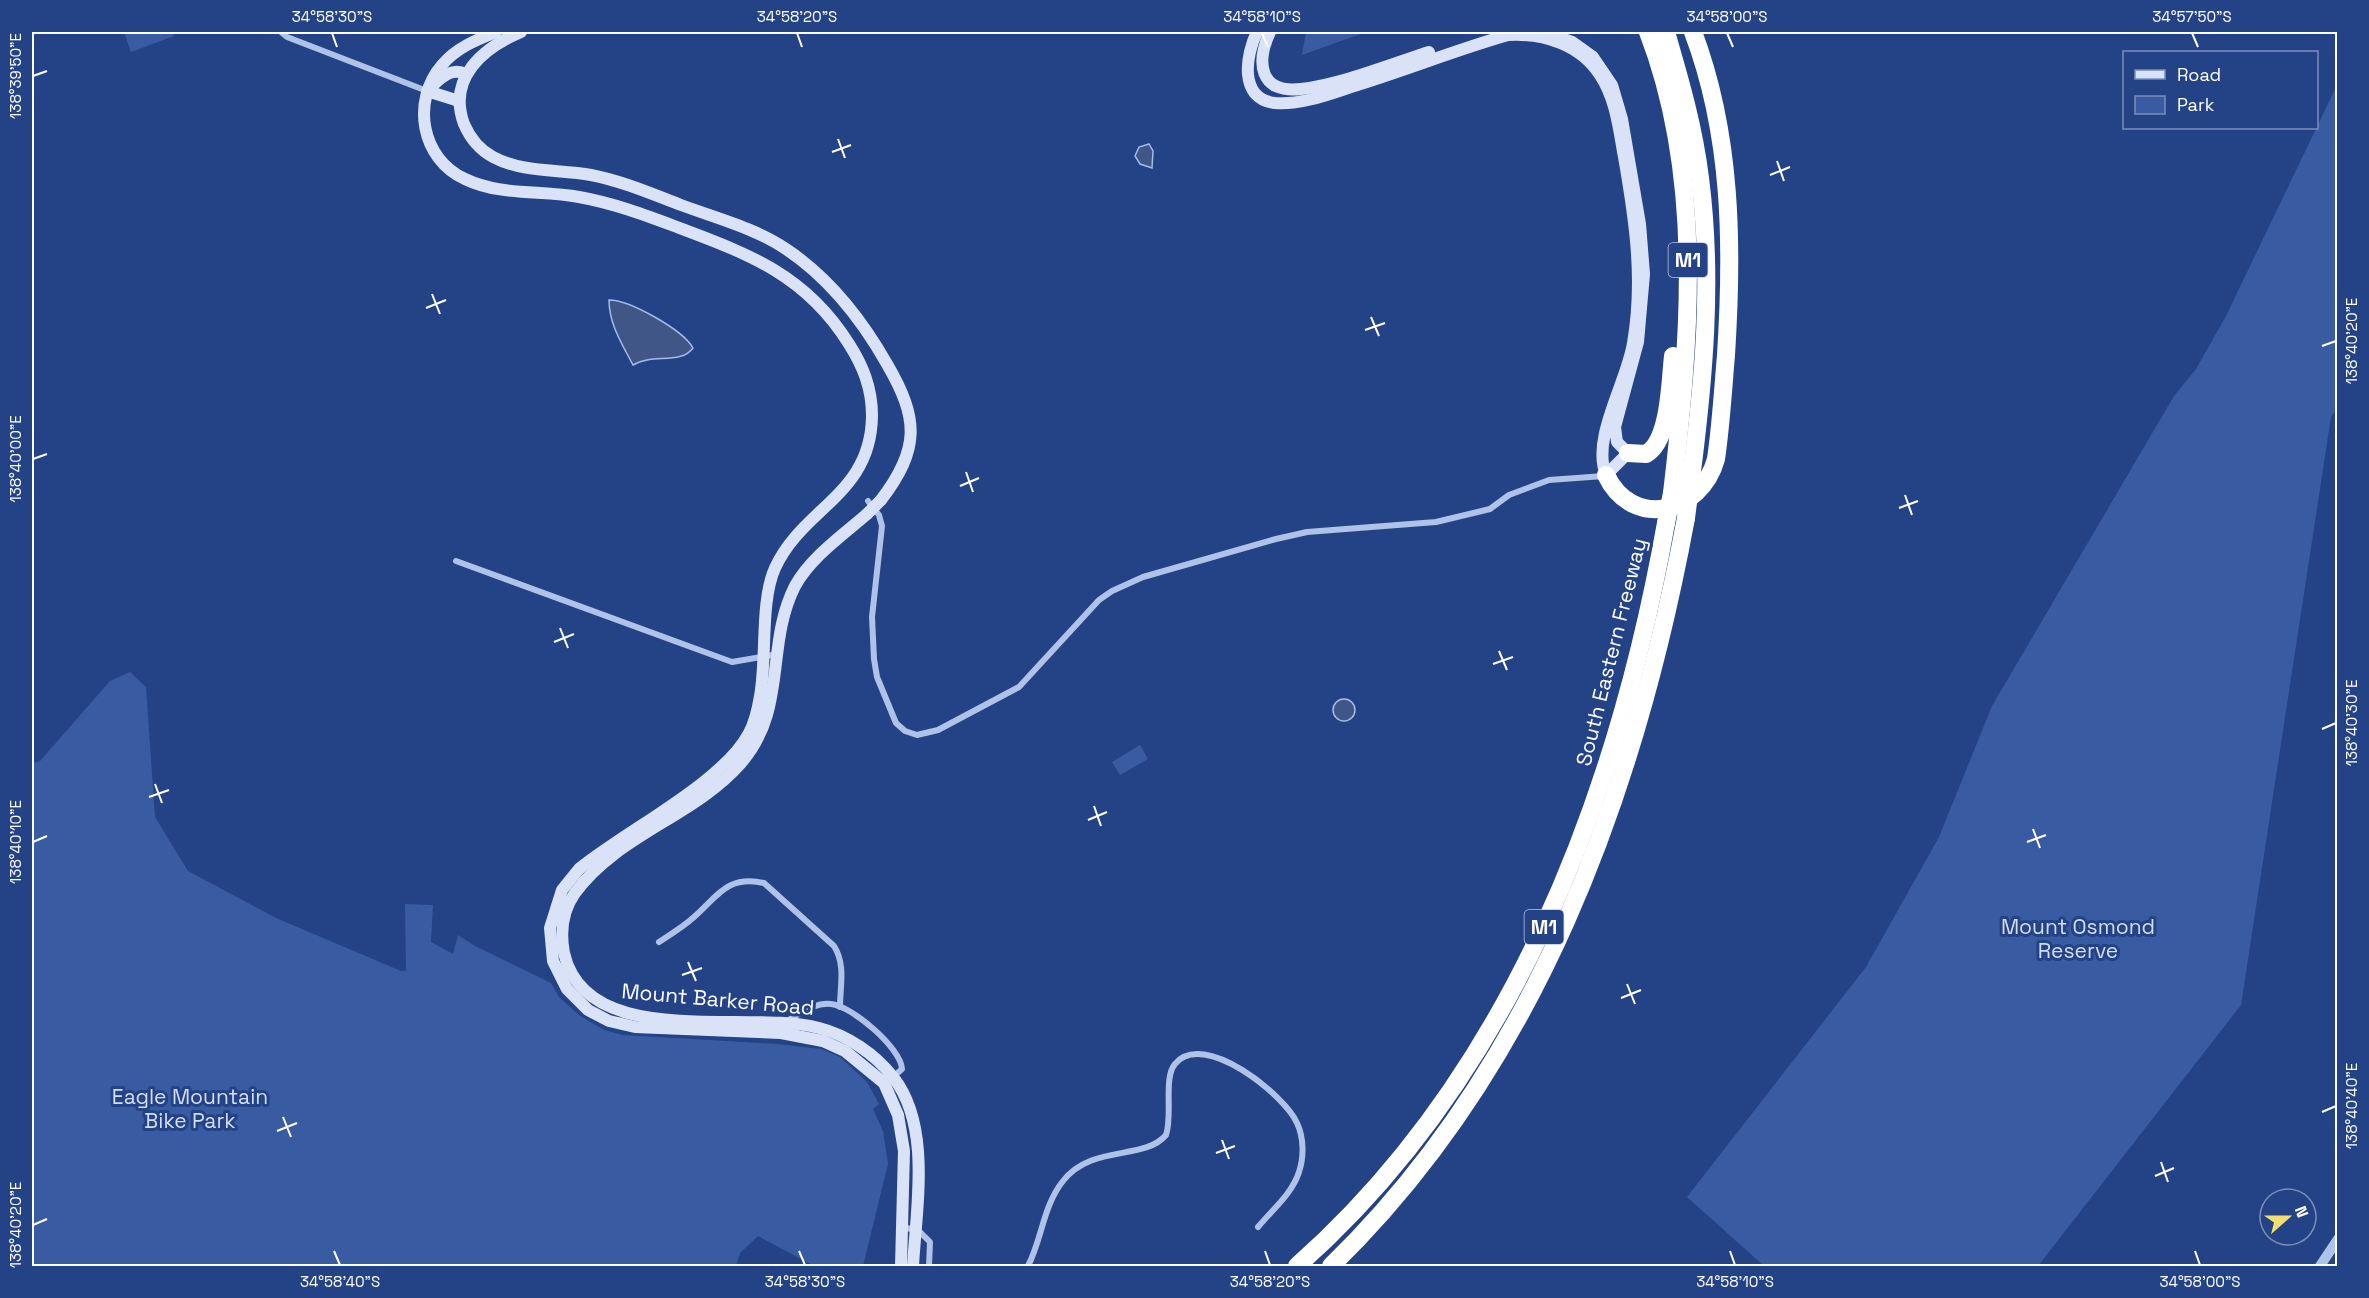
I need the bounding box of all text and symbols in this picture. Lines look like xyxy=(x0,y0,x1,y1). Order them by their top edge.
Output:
text: 34°58'30"S xyxy=(292,7,372,26)
text: 34°58'20"S xyxy=(757,7,837,26)
text: 34°58'10"S xyxy=(1223,7,1301,26)
text: 34°58'00"S xyxy=(1686,7,1768,26)
text: 34°57'50"S xyxy=(2152,7,2232,26)
text: 138°39'50"E xyxy=(6,33,25,119)
legend xyxy=(2123,51,2318,129)
text: Road xyxy=(2177,63,2221,86)
text: Park xyxy=(2177,93,2215,116)
road number: M1 xyxy=(1668,243,1708,277)
text: 138°40'20"E xyxy=(2342,298,2361,384)
text: 138°40'00"E xyxy=(6,415,25,503)
street label: South Eastern Freeway xyxy=(1570,535,1652,769)
text: 138°40'30"E xyxy=(2342,680,2361,766)
text: 138°40'10"E xyxy=(6,800,25,884)
road number: M1 xyxy=(1524,910,1564,944)
park label: Mount Osmond Reserve xyxy=(2001,913,2155,964)
street label: Mount Barker Road xyxy=(620,977,816,1021)
text: 138°40'40"E xyxy=(2342,1063,2361,1149)
park label: Eagle Mountain Bike Park xyxy=(112,1083,268,1134)
text: 138°40'20"E xyxy=(6,1182,25,1268)
north arrow xyxy=(2258,1187,2318,1247)
text: N xyxy=(2290,1203,2313,1221)
text: 34°58'40"S xyxy=(300,1272,380,1291)
text: 34°58'30"S xyxy=(765,1272,845,1291)
text: 34°58'20"S xyxy=(1230,1272,1310,1291)
text: 34°58'10"S xyxy=(1696,1272,1774,1291)
text: 34°58'00"S xyxy=(2159,1272,2241,1291)

